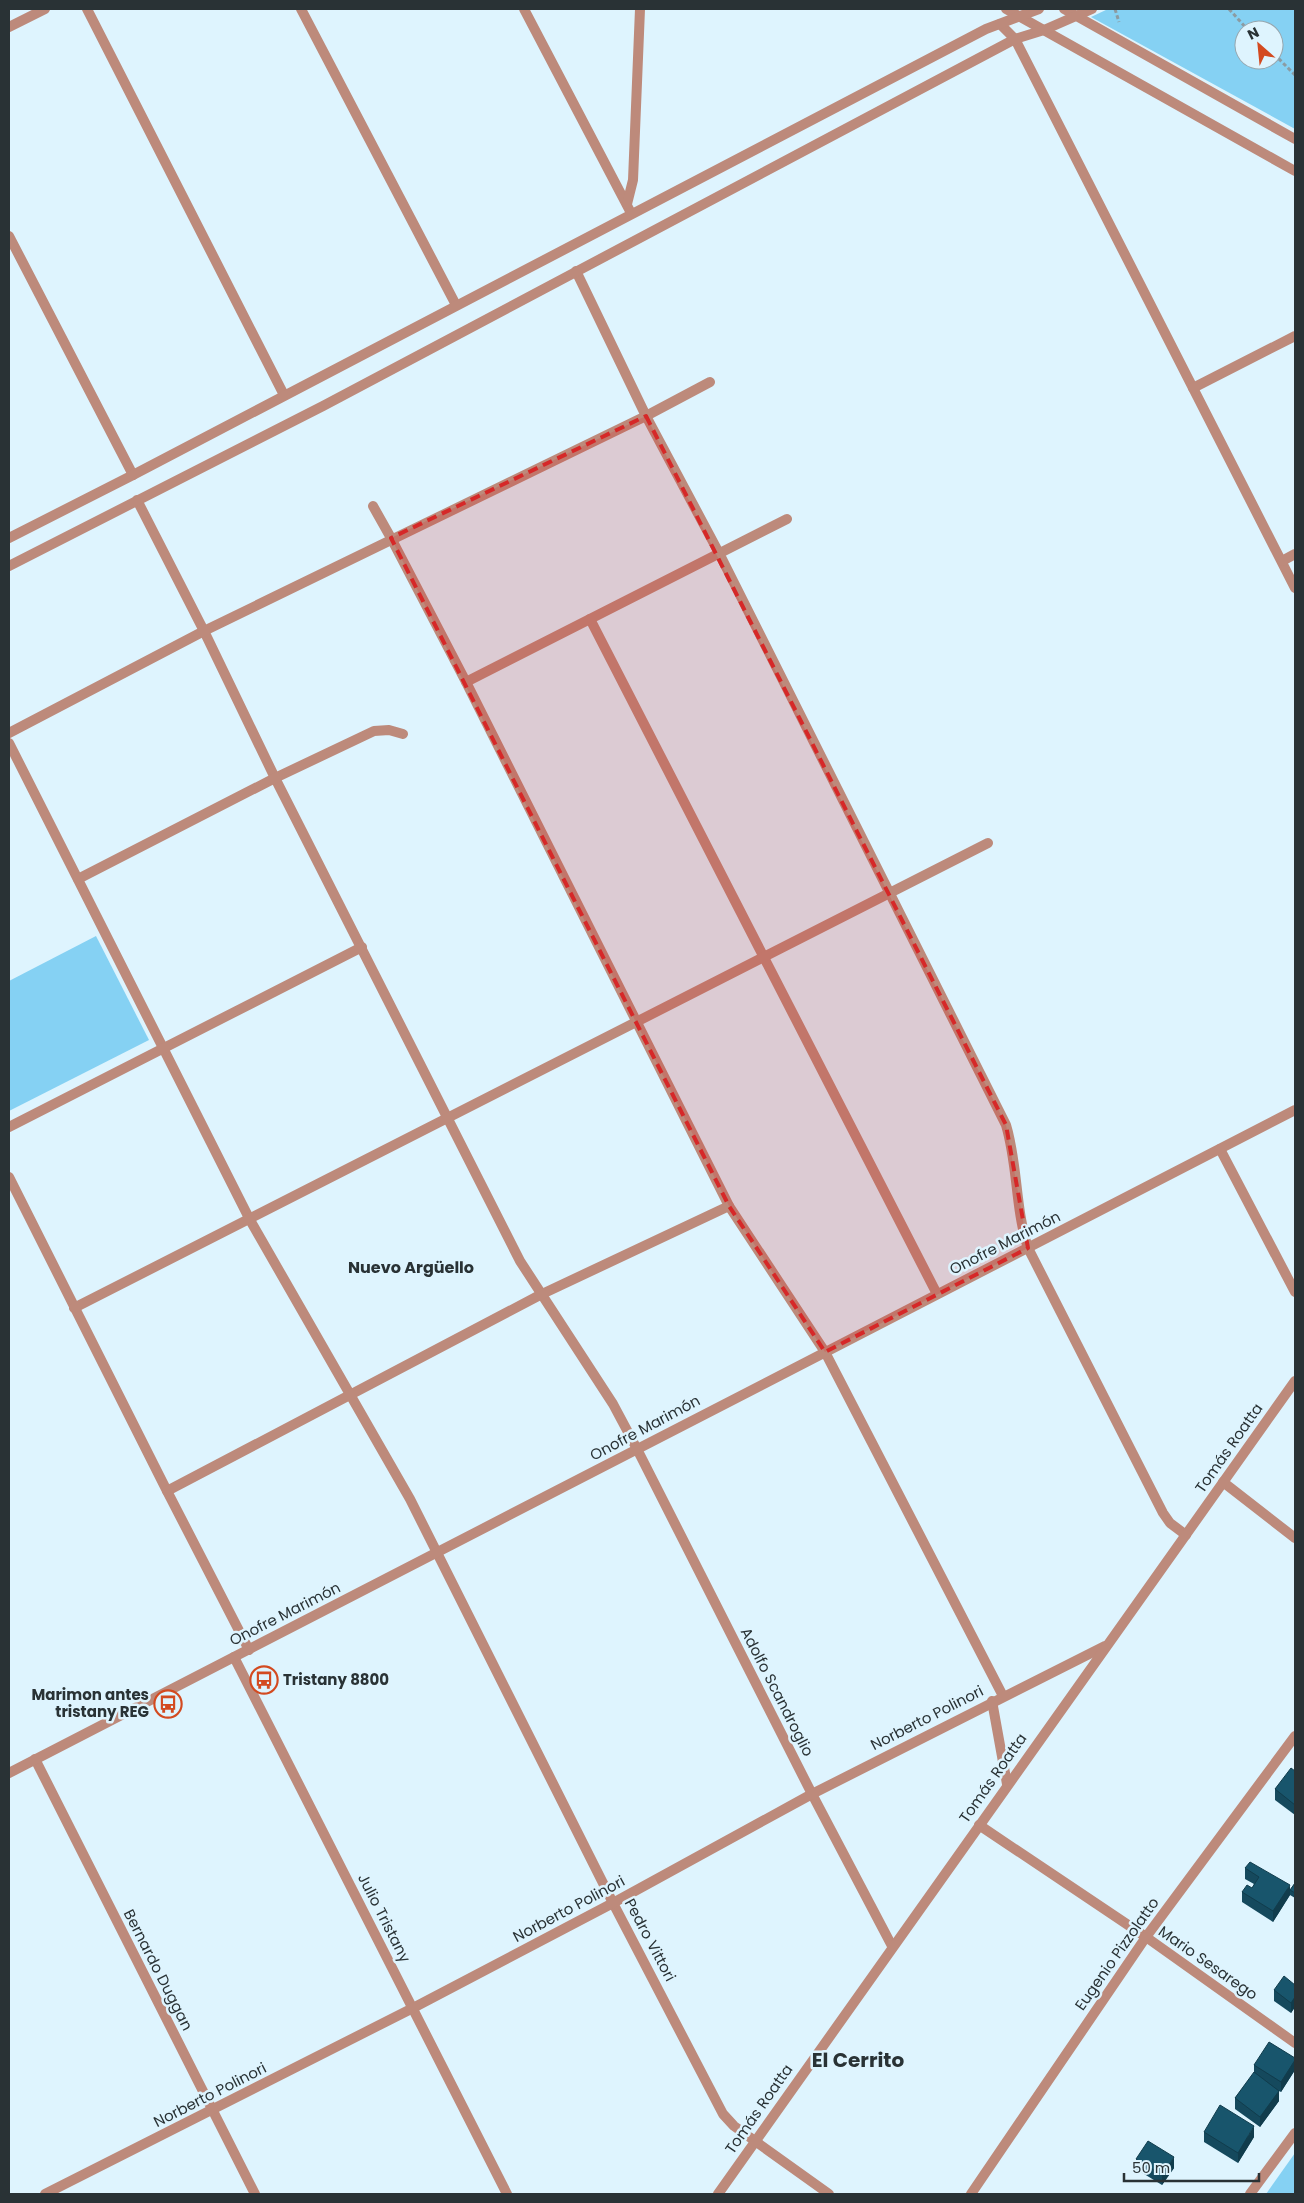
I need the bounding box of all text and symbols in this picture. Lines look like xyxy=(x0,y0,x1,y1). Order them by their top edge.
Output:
north arrow xyxy=(1234,20,1284,70)
text: N xyxy=(1244,22,1262,45)
street label: Onofre Marimón xyxy=(946,1206,1064,1280)
district label: Nuevo Argüello xyxy=(348,1256,474,1279)
street label: Onofre Marimón xyxy=(586,1390,703,1465)
street label: Tomás Roatta xyxy=(1190,1399,1267,1497)
street label: Onofre Marimón xyxy=(226,1577,344,1651)
street label: Adolfo Scandroglio xyxy=(736,1624,819,1760)
bus stop icon: Tristany 8800 xyxy=(249,1665,279,1695)
place label: Tristany 8800 xyxy=(283,1669,389,1690)
street label: Norberto Polinori xyxy=(867,1680,987,1755)
place label: Marimon antes tristany REG xyxy=(31,1684,149,1722)
bus stop icon: Marimon antes tristany REG xyxy=(153,1689,183,1719)
street label: Tomás Roatta xyxy=(954,1729,1031,1827)
street label: Julio Tristany xyxy=(353,1870,416,1966)
street label: Norberto Polinori xyxy=(509,1870,628,1947)
street label: Eugenio Pizzolatto xyxy=(1070,1893,1164,2014)
street label: Pedro Vittori xyxy=(620,1895,681,1985)
street label: Bernardo Duggan xyxy=(119,1906,198,2034)
street label: Mario Sesarego xyxy=(1154,1921,1262,2005)
district label: El Cerrito xyxy=(812,2046,904,2074)
street label: Norberto Polinori xyxy=(150,2057,270,2132)
street label: Tomás Roatta xyxy=(720,2060,797,2158)
scale bar xyxy=(1124,2150,1259,2182)
text: 50 m xyxy=(1132,2157,1170,2178)

